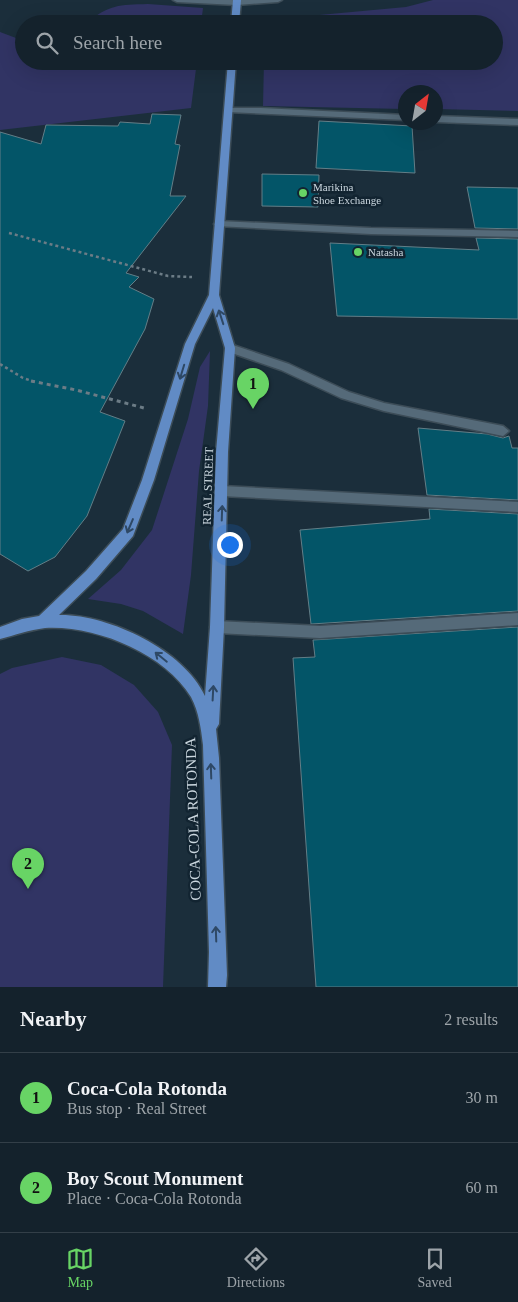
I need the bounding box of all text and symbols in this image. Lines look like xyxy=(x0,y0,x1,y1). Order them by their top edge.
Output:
search box xyxy=(15,15,503,70)
icon: search xyxy=(33,29,61,57)
text: Search here xyxy=(73,32,162,53)
north arrow xyxy=(398,85,443,130)
place label: Marikina Shoe Exchange xyxy=(313,181,381,206)
marker: Marikina Shoe Exchange xyxy=(297,187,309,199)
marker: Natasha xyxy=(352,246,364,258)
place label: Natasha xyxy=(368,246,404,258)
one-way arrow xyxy=(215,310,225,326)
one-way arrow xyxy=(176,363,186,379)
pin: 1 xyxy=(237,368,269,409)
street label: REAL STREET xyxy=(200,446,216,525)
one-way arrow xyxy=(217,505,226,521)
one-way arrow xyxy=(124,518,134,533)
your location xyxy=(217,532,243,558)
one-way arrow xyxy=(155,652,168,663)
one-way arrow xyxy=(209,685,218,701)
street label: COCA-COLA ROTONDA xyxy=(182,737,204,901)
one-way arrow xyxy=(207,764,216,780)
pin: 2 xyxy=(12,848,44,889)
one-way arrow xyxy=(211,926,221,942)
text: Nearby xyxy=(20,1007,87,1031)
text: 2 results xyxy=(444,1011,498,1028)
text: Coca-Cola Rotonda xyxy=(67,1078,227,1099)
text: 1 xyxy=(32,1089,40,1106)
text: 30 m xyxy=(466,1089,498,1106)
text: Bus stop · Real Street xyxy=(67,1100,207,1117)
text: Boy Scout Monument xyxy=(67,1168,243,1189)
text: 2 xyxy=(32,1179,40,1196)
text: 60 m xyxy=(466,1179,498,1196)
text: Place · Coca-Cola Rotonda xyxy=(67,1190,242,1207)
tab: Map xyxy=(66,1245,94,1291)
tab: Directions xyxy=(227,1245,285,1291)
tab: Saved xyxy=(418,1245,452,1291)

